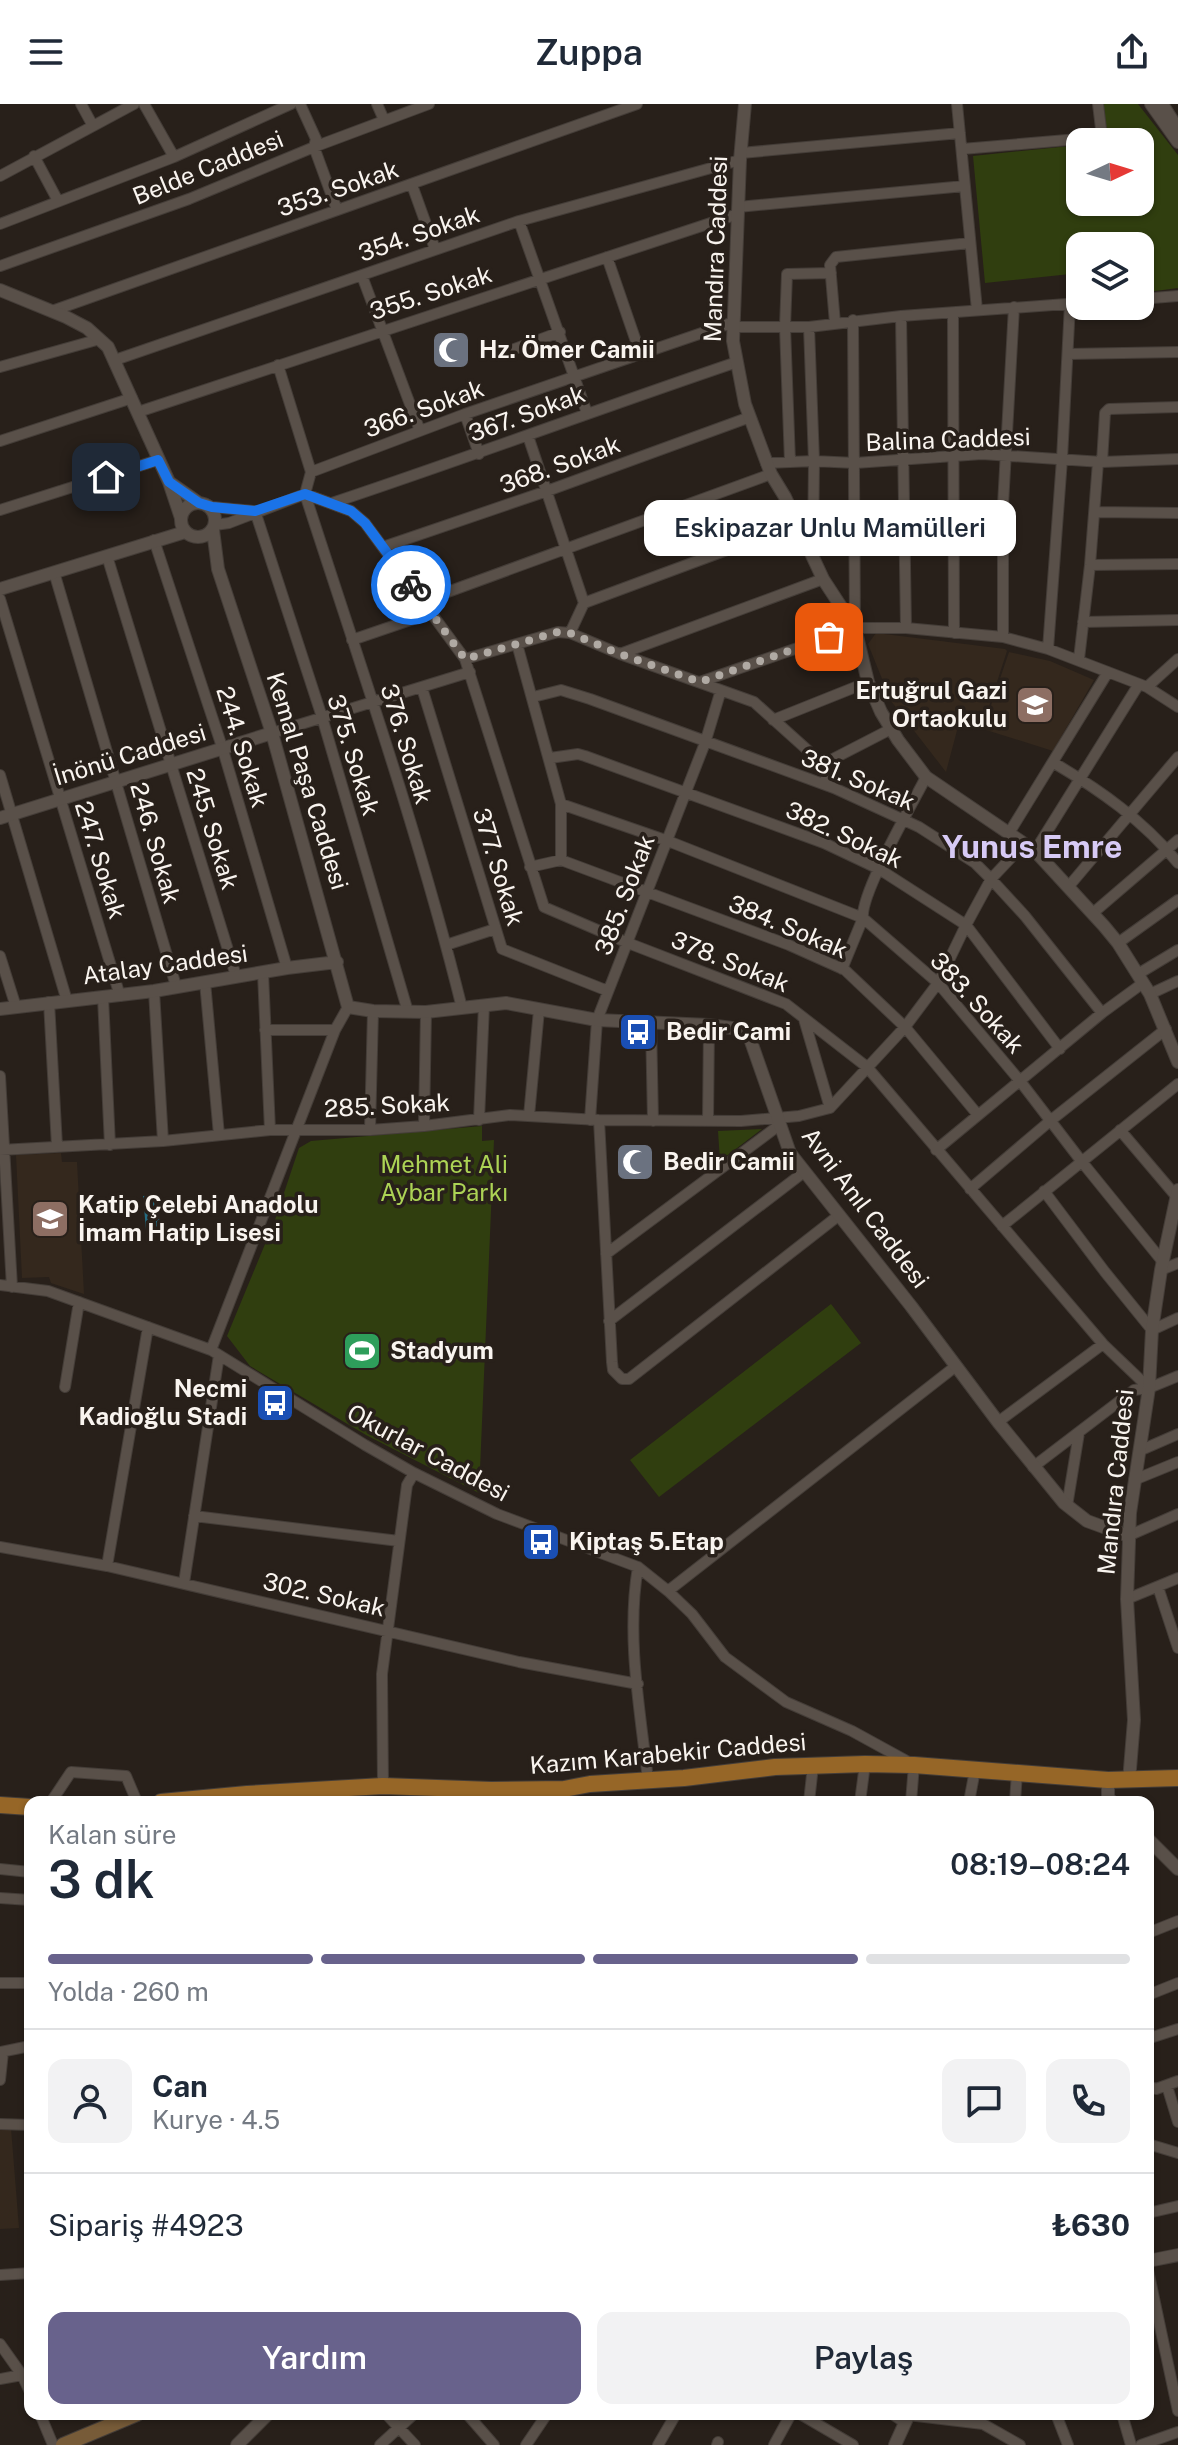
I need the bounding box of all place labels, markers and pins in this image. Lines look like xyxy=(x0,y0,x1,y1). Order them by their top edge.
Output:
mosque icon: Hz. Ömer Camii xyxy=(430,329,472,371)
place label: Hz. Ömer Camii xyxy=(479,335,655,363)
pin xyxy=(72,443,140,511)
callout: Eskipazar Unlu Mamülleri xyxy=(643,501,1015,557)
pin xyxy=(795,603,863,671)
place label: Ertuğrul Gazi Ortaokulu xyxy=(855,676,1007,732)
school or university icon: Ertuğrul Gazi Ortaokulu xyxy=(1014,684,1056,726)
bus stop icon: Bedir Cami xyxy=(617,1011,659,1053)
place label: Bedir Cami xyxy=(666,1017,791,1045)
mosque icon: Bedir Camii xyxy=(614,1141,656,1183)
place label: Bedir Camii xyxy=(663,1147,795,1175)
place label: Katip Çelebi Anadolu İmam Hatip Lisesi xyxy=(78,1190,318,1246)
school or university icon: Katip Çelebi Anadolu İmam Hatip Lisesi xyxy=(29,1198,71,1240)
sports icon: Stadyum xyxy=(341,1330,383,1372)
place label: Stadyum xyxy=(390,1336,494,1364)
place label: Necmi Kadioğlu Stadi xyxy=(78,1374,247,1430)
bus stop icon: Necmi Kadioğlu Stadi xyxy=(254,1382,296,1424)
bus stop icon: Kiptaş 5.Etap xyxy=(520,1521,562,1563)
place label: Kiptaş 5.Etap xyxy=(569,1527,724,1556)

